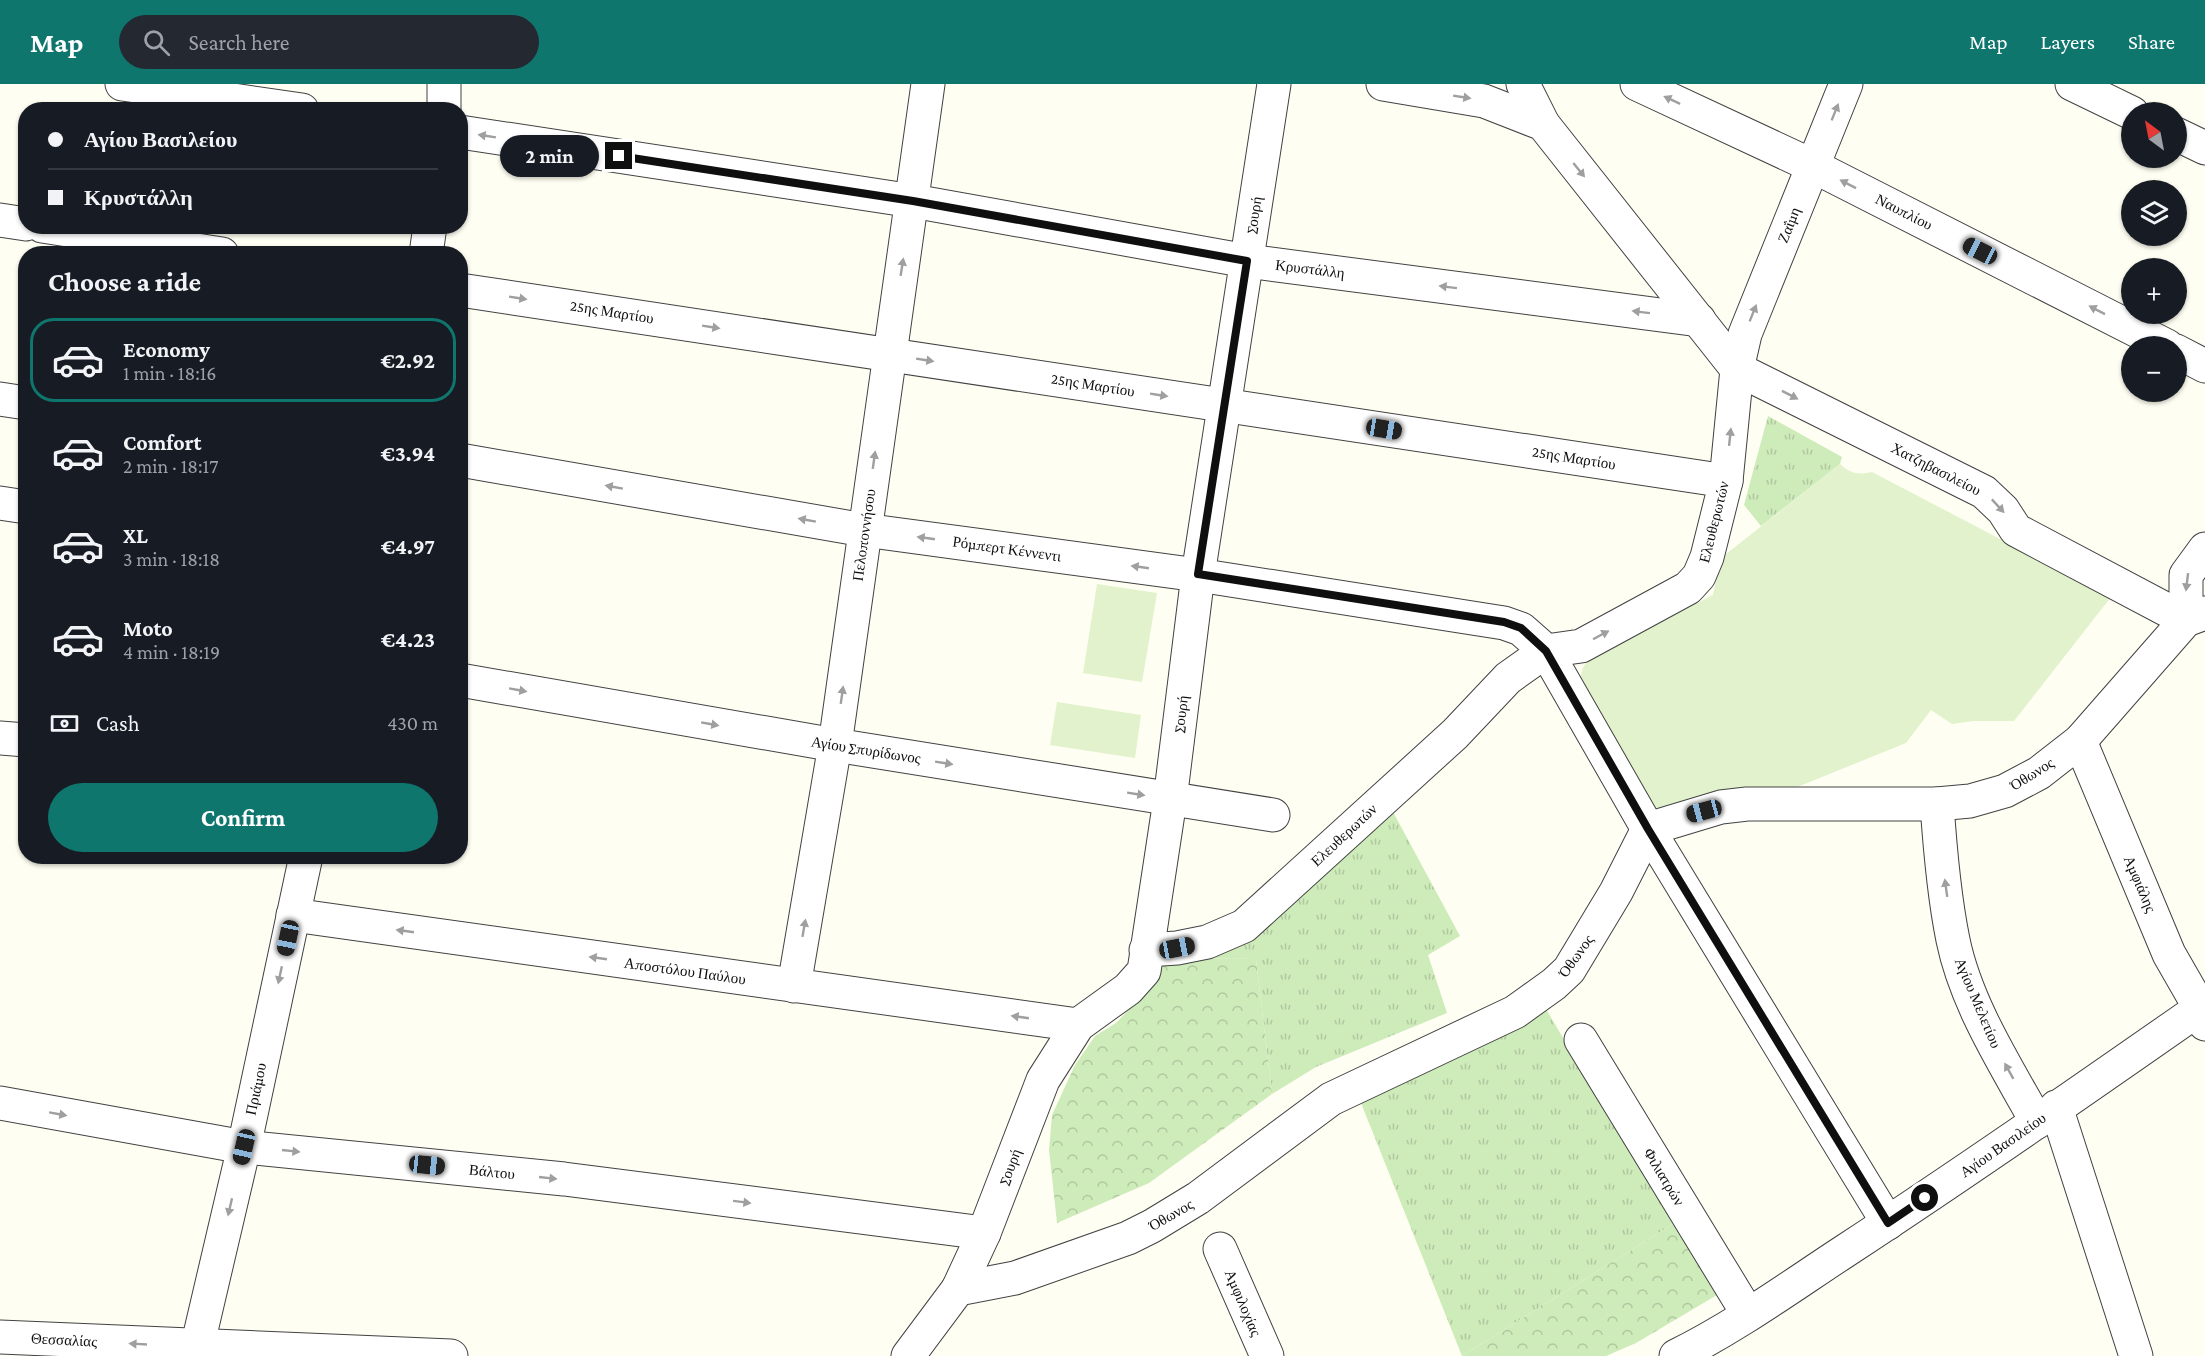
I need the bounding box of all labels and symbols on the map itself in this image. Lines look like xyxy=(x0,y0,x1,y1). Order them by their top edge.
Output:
one-way arrow xyxy=(1452,93,1471,102)
one-way arrow xyxy=(1663,96,1680,105)
north arrow xyxy=(2121,102,2187,168)
one-way arrow xyxy=(1830,103,1840,121)
one-way arrow xyxy=(478,132,497,141)
callout: 2 min xyxy=(499,135,598,177)
route end xyxy=(605,142,632,169)
one-way arrow xyxy=(1573,162,1586,178)
one-way arrow xyxy=(1839,179,1857,189)
street label: Ναυπλίου xyxy=(1873,191,1935,233)
street label: Σουρή xyxy=(1243,195,1265,235)
street label: Ζαΐμη xyxy=(1775,205,1804,245)
car xyxy=(1960,235,2000,267)
one-way arrow xyxy=(898,257,907,276)
street label: Κρυστάλλη xyxy=(1274,257,1346,281)
one-way arrow xyxy=(1438,282,1457,292)
one-way arrow xyxy=(509,294,528,303)
street label: 25ης Μαρτίου xyxy=(569,297,655,327)
one-way arrow xyxy=(1749,303,1759,321)
one-way arrow xyxy=(2088,306,2105,315)
one-way arrow xyxy=(1631,308,1650,317)
one-way arrow xyxy=(702,323,721,332)
one-way arrow xyxy=(915,355,934,364)
street label: 25ης Μαρτίου xyxy=(1050,370,1136,400)
one-way arrow xyxy=(1781,390,1798,399)
one-way arrow xyxy=(1150,391,1169,400)
car xyxy=(1365,417,1403,441)
one-way arrow xyxy=(1725,428,1735,447)
street label: Χατζηβασιλείου xyxy=(1889,440,1983,498)
street label: 25ης Μαρτίου xyxy=(1531,443,1617,473)
one-way arrow xyxy=(869,450,879,469)
street label: Ελευθερωτών xyxy=(1696,479,1732,565)
one-way arrow xyxy=(605,482,624,491)
street label: Πελοποννήσου xyxy=(850,488,878,582)
one-way arrow xyxy=(1991,498,2005,513)
one-way arrow xyxy=(797,516,816,525)
street label: Ρόμπερτ Κέννεντι xyxy=(951,533,1062,566)
one-way arrow xyxy=(916,534,935,543)
one-way arrow xyxy=(1130,562,1149,571)
one-way arrow xyxy=(2183,573,2192,592)
one-way arrow xyxy=(1593,630,1610,640)
one-way arrow xyxy=(837,685,846,704)
one-way arrow xyxy=(509,686,528,695)
street label: Σουρή xyxy=(1171,694,1191,734)
one-way arrow xyxy=(701,719,720,728)
street label: Αγίου Σπυρίδωνος xyxy=(810,733,922,767)
street label: Όθωνος xyxy=(2007,754,2057,794)
one-way arrow xyxy=(935,759,954,768)
one-way arrow xyxy=(1127,790,1146,799)
car xyxy=(1684,798,1724,824)
street label: Ελευθερωτών xyxy=(1308,800,1380,869)
street label: Αμφιάλης xyxy=(2120,853,2159,915)
one-way arrow xyxy=(1941,879,1950,898)
car xyxy=(275,919,301,957)
one-way arrow xyxy=(799,919,808,938)
one-way arrow xyxy=(395,927,414,936)
street label: Όθωνος xyxy=(1555,932,1597,981)
car xyxy=(1158,936,1196,960)
one-way arrow xyxy=(588,954,607,963)
street label: Αποστόλου Παύλου xyxy=(623,955,747,987)
street label: Αγίου Μελετίου xyxy=(1952,956,2004,1050)
one-way arrow xyxy=(275,966,284,985)
one-way arrow xyxy=(1010,1012,1029,1021)
street label: Πριάμου xyxy=(243,1061,270,1117)
one-way arrow xyxy=(2004,1062,2014,1079)
one-way arrow xyxy=(48,1109,67,1118)
street label: Αγίου Βασιλείου xyxy=(1957,1110,2049,1180)
car xyxy=(231,1127,257,1167)
street label: Φιλιατρών xyxy=(1641,1145,1687,1209)
one-way arrow xyxy=(282,1146,301,1156)
street label: Σουρή xyxy=(996,1146,1024,1187)
car xyxy=(408,1154,446,1176)
street label: Βάλτου xyxy=(468,1162,516,1182)
one-way arrow xyxy=(539,1173,558,1183)
route start xyxy=(1911,1184,1938,1211)
street label: Όθωνος xyxy=(1145,1196,1196,1234)
one-way arrow xyxy=(732,1197,751,1207)
one-way arrow xyxy=(224,1198,234,1216)
street label: Αμφιλοχίας xyxy=(1221,1267,1264,1339)
street label: Θεσσαλίας xyxy=(30,1330,98,1350)
one-way arrow xyxy=(129,1339,148,1348)

